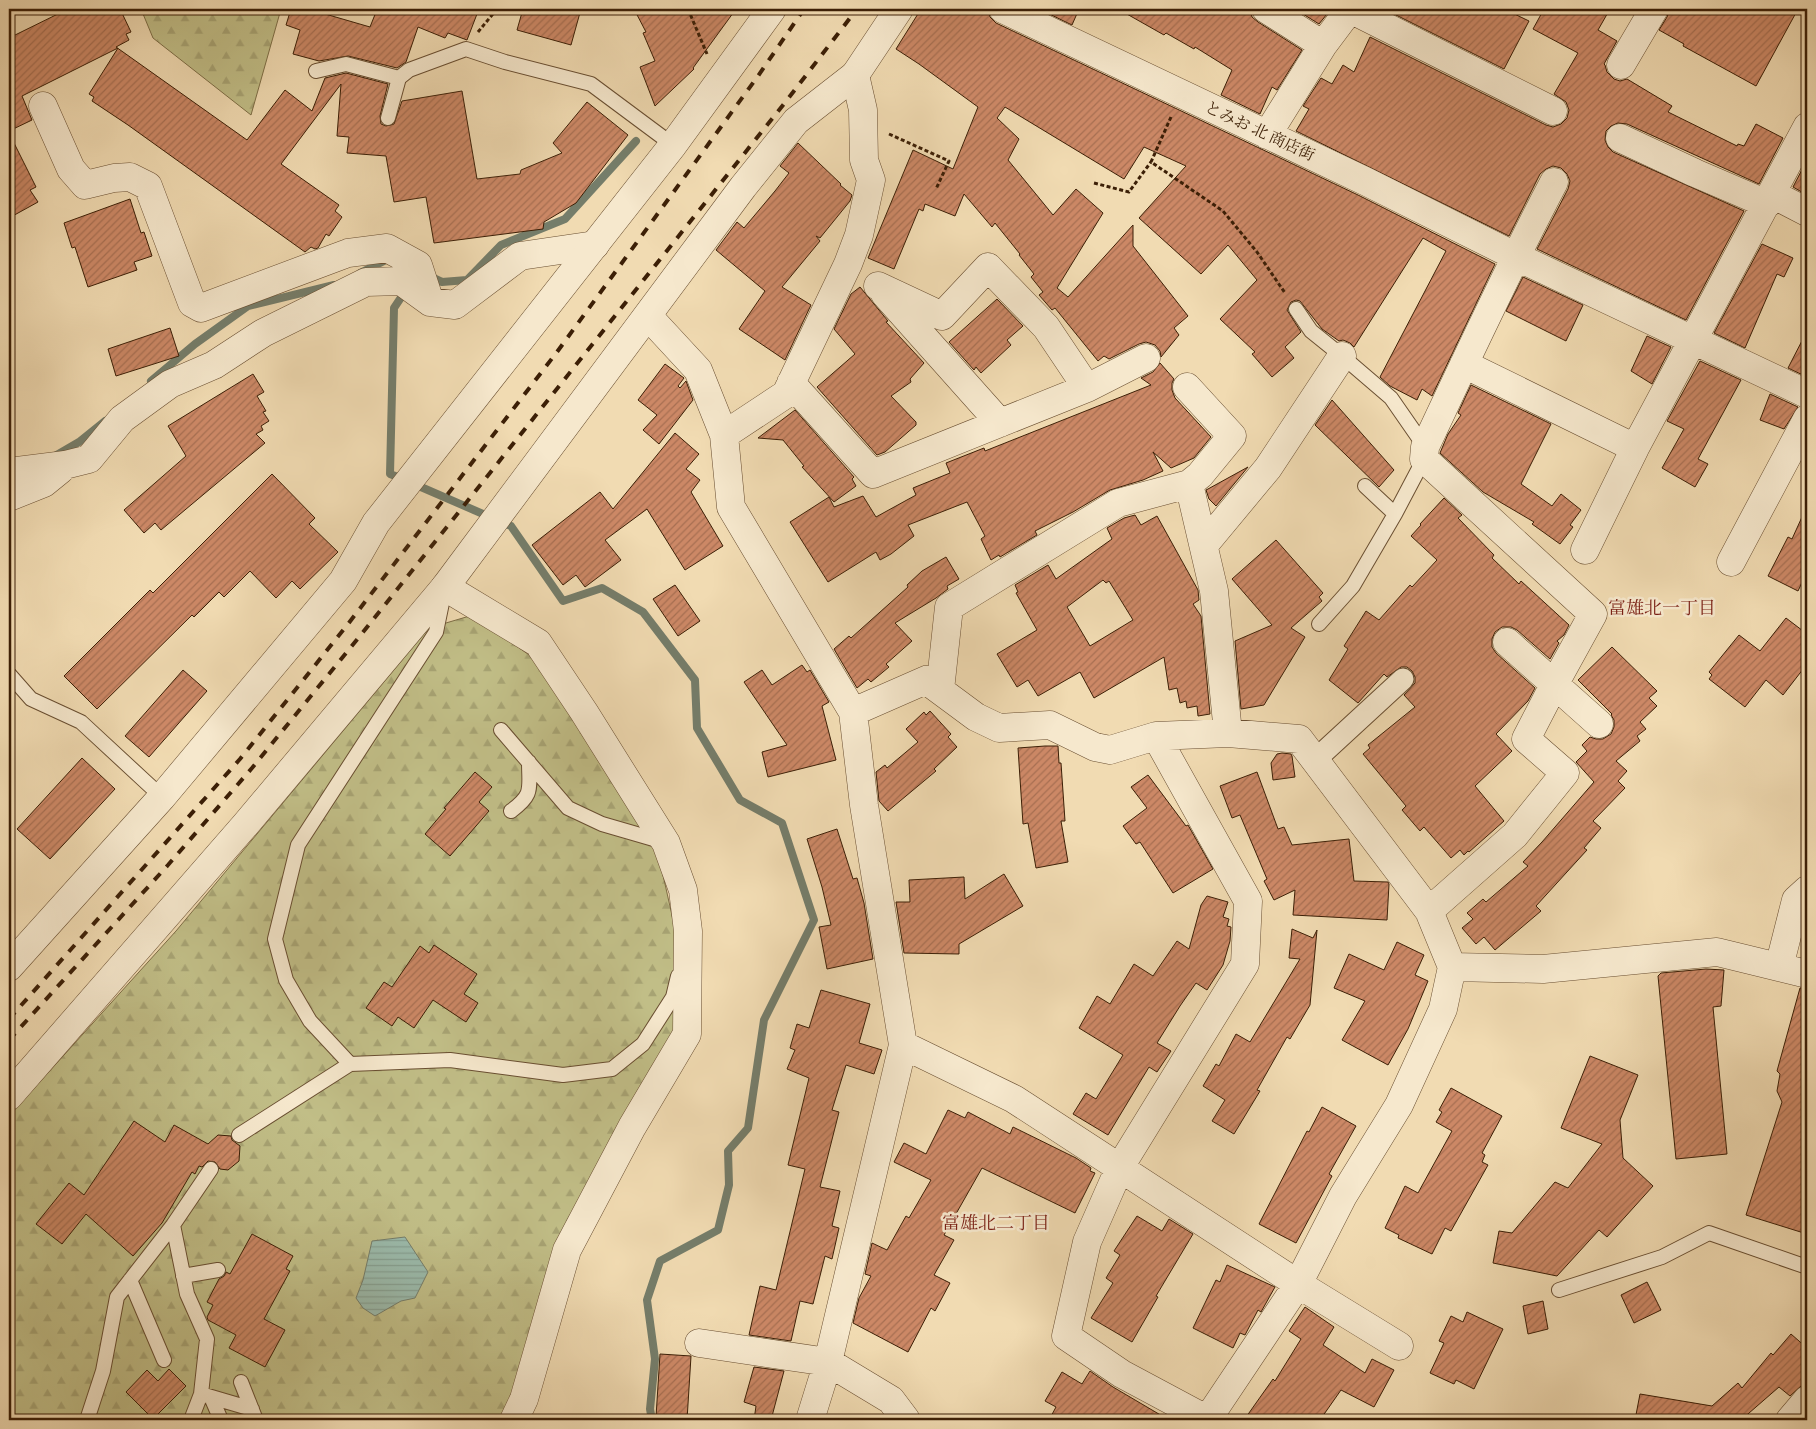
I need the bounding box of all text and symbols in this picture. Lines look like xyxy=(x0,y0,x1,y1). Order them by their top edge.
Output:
street label: とみお 北 商店街 xyxy=(1202,97,1318,165)
district label: 富雄北一丁目 xyxy=(1608,598,1716,619)
district label: 富雄北二丁目 xyxy=(942,1213,1050,1234)

